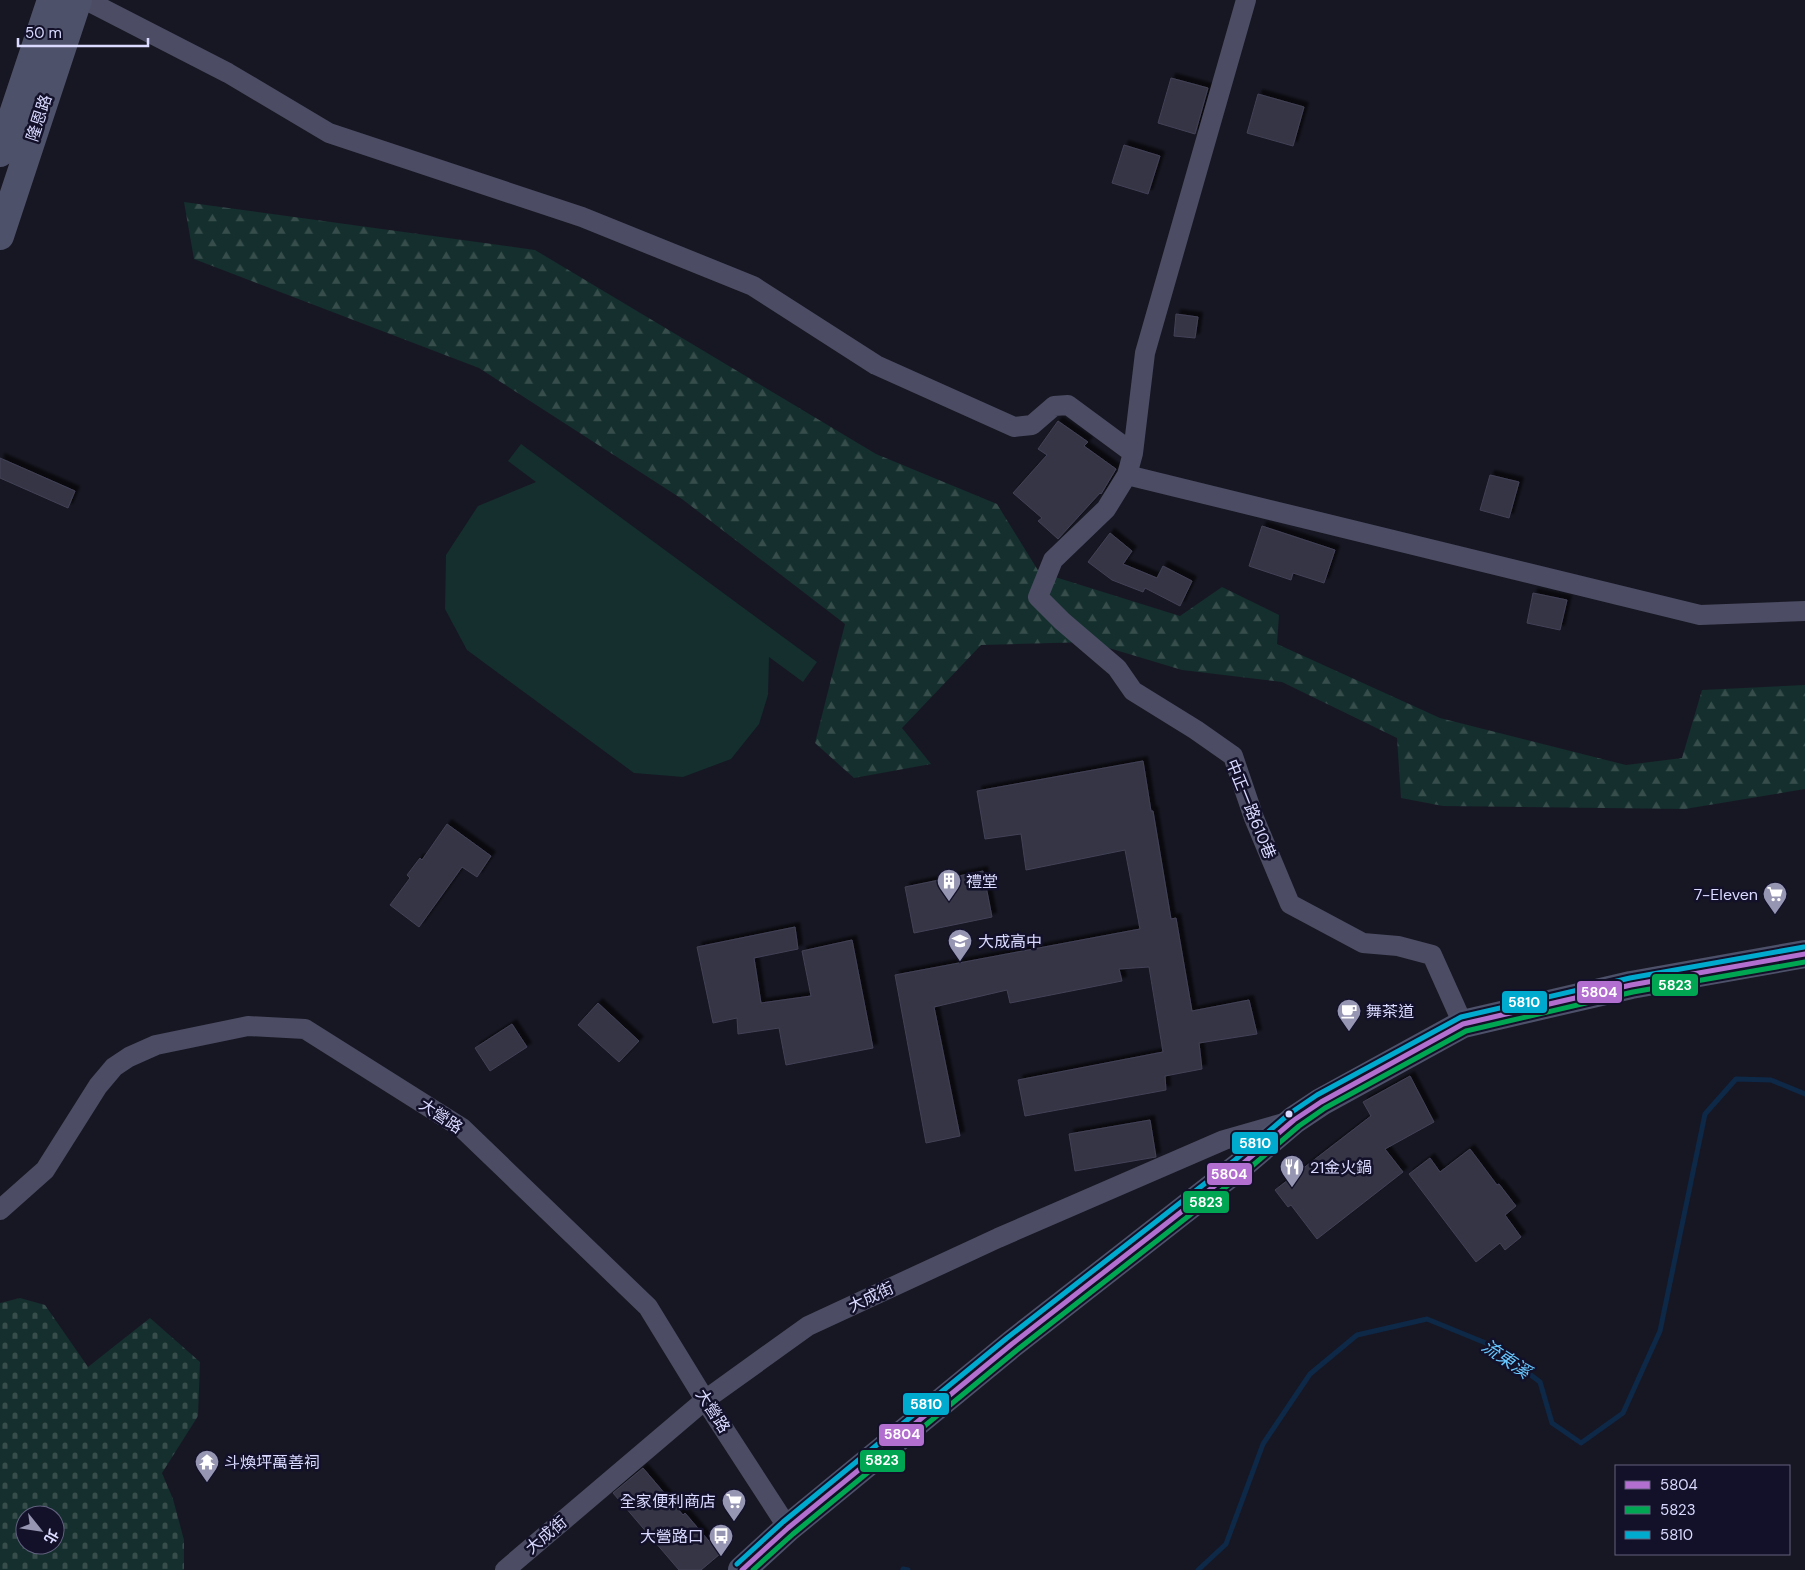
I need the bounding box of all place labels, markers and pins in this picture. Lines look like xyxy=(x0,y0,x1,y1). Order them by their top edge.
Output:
building icon: 禮堂 xyxy=(936,868,962,902)
place label: 禮堂 xyxy=(966,871,998,892)
supermarket icon: 7-Eleven xyxy=(1762,881,1788,915)
place label: 7-Eleven xyxy=(1694,884,1758,905)
school or university icon: 大成高中 xyxy=(947,928,973,962)
place label: 大成高中 xyxy=(978,931,1042,952)
cafe icon: 舞茶道 xyxy=(1336,998,1362,1032)
place label: 舞茶道 xyxy=(1366,1001,1414,1022)
unlabelled marker xyxy=(1284,1109,1294,1119)
restaurant icon: 21金火鍋 xyxy=(1279,1154,1305,1188)
place label: 21金火鍋 xyxy=(1310,1157,1372,1178)
temple icon: 斗煥坪萬善祠 xyxy=(194,1449,220,1483)
place label: 斗煥坪萬善祠 xyxy=(224,1452,320,1473)
supermarket icon: 全家便利商店 xyxy=(721,1488,747,1522)
place label: 全家便利商店 xyxy=(620,1491,716,1512)
bus stop icon: 大營路口 xyxy=(708,1523,734,1557)
place label: 大營路口 xyxy=(640,1526,704,1547)

